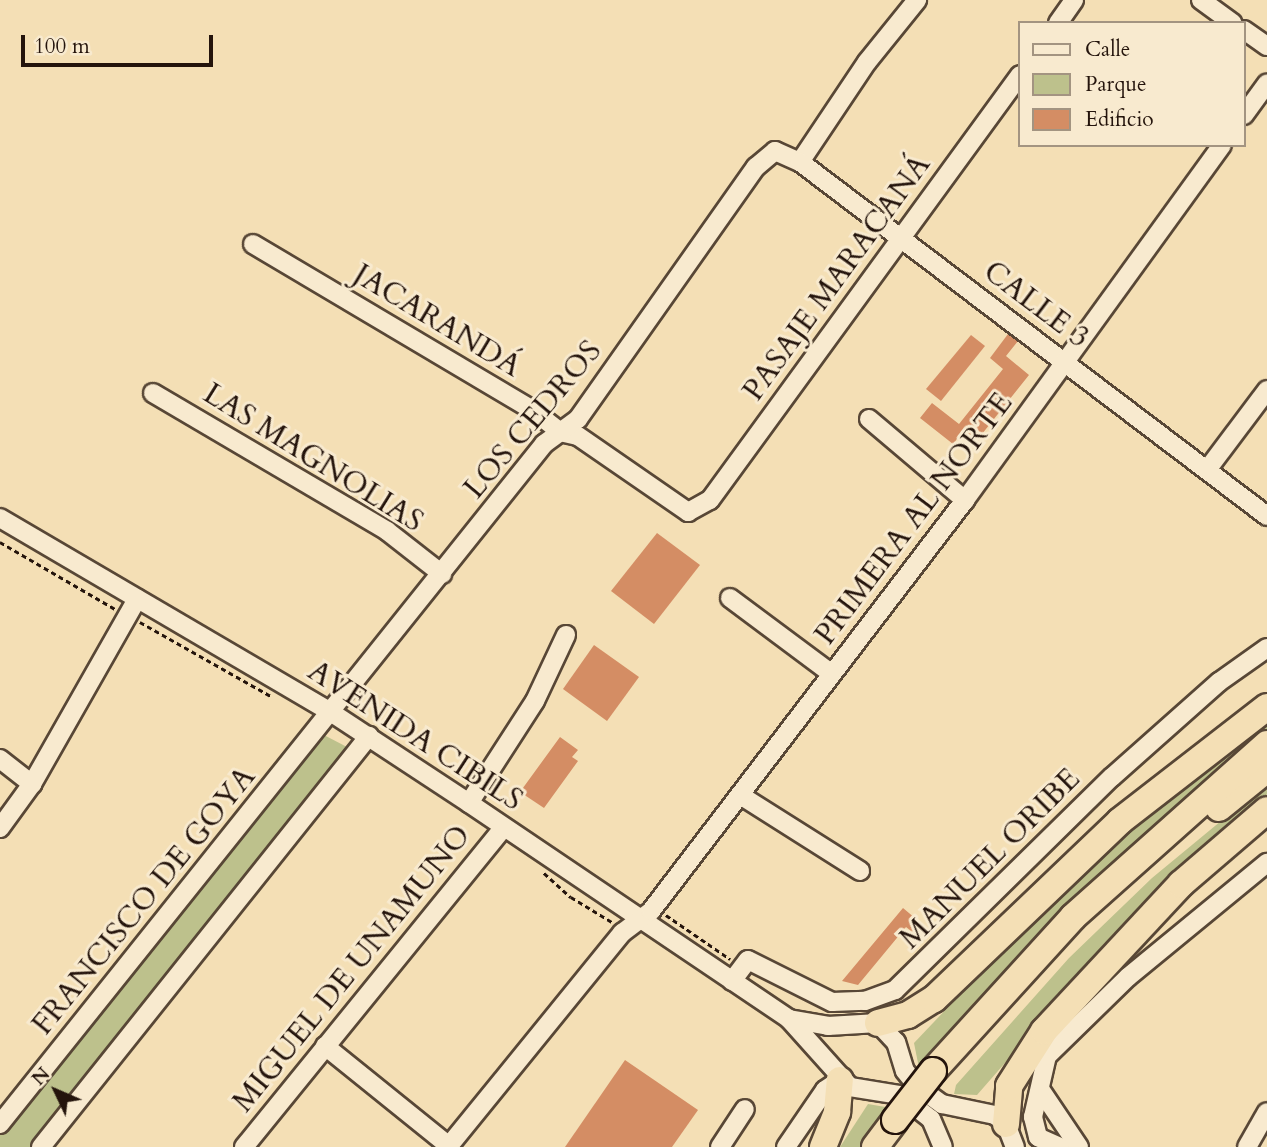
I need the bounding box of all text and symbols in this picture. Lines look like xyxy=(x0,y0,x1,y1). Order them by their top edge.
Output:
scale bar xyxy=(24,21,217,65)
legend xyxy=(1018,21,1246,147)
text: 100 m xyxy=(34,32,90,61)
text: Calle xyxy=(1085,35,1130,64)
text: Parque xyxy=(1085,70,1146,99)
text: Edificio xyxy=(1085,105,1154,134)
street label: PASAJE MARACANÁ xyxy=(736,148,938,408)
street label: CALLE 3 xyxy=(976,254,1096,356)
street label: JACARANDÁ xyxy=(347,257,527,385)
street label: LOS CEDROS xyxy=(457,334,609,506)
street label: LAS MAGNOLIAS xyxy=(197,376,429,540)
street label: PRIMERA AL NORTE xyxy=(808,386,1020,652)
street label: AVENIDA CIBILS xyxy=(301,653,529,819)
street label: FRANCISCO DE GOYA xyxy=(25,760,263,1042)
street label: MANUEL ORIBE xyxy=(892,761,1088,957)
street label: MIGUEL DE UNAMUNO xyxy=(225,819,479,1119)
north arrow xyxy=(21,1056,91,1126)
text: N xyxy=(26,1061,56,1091)

